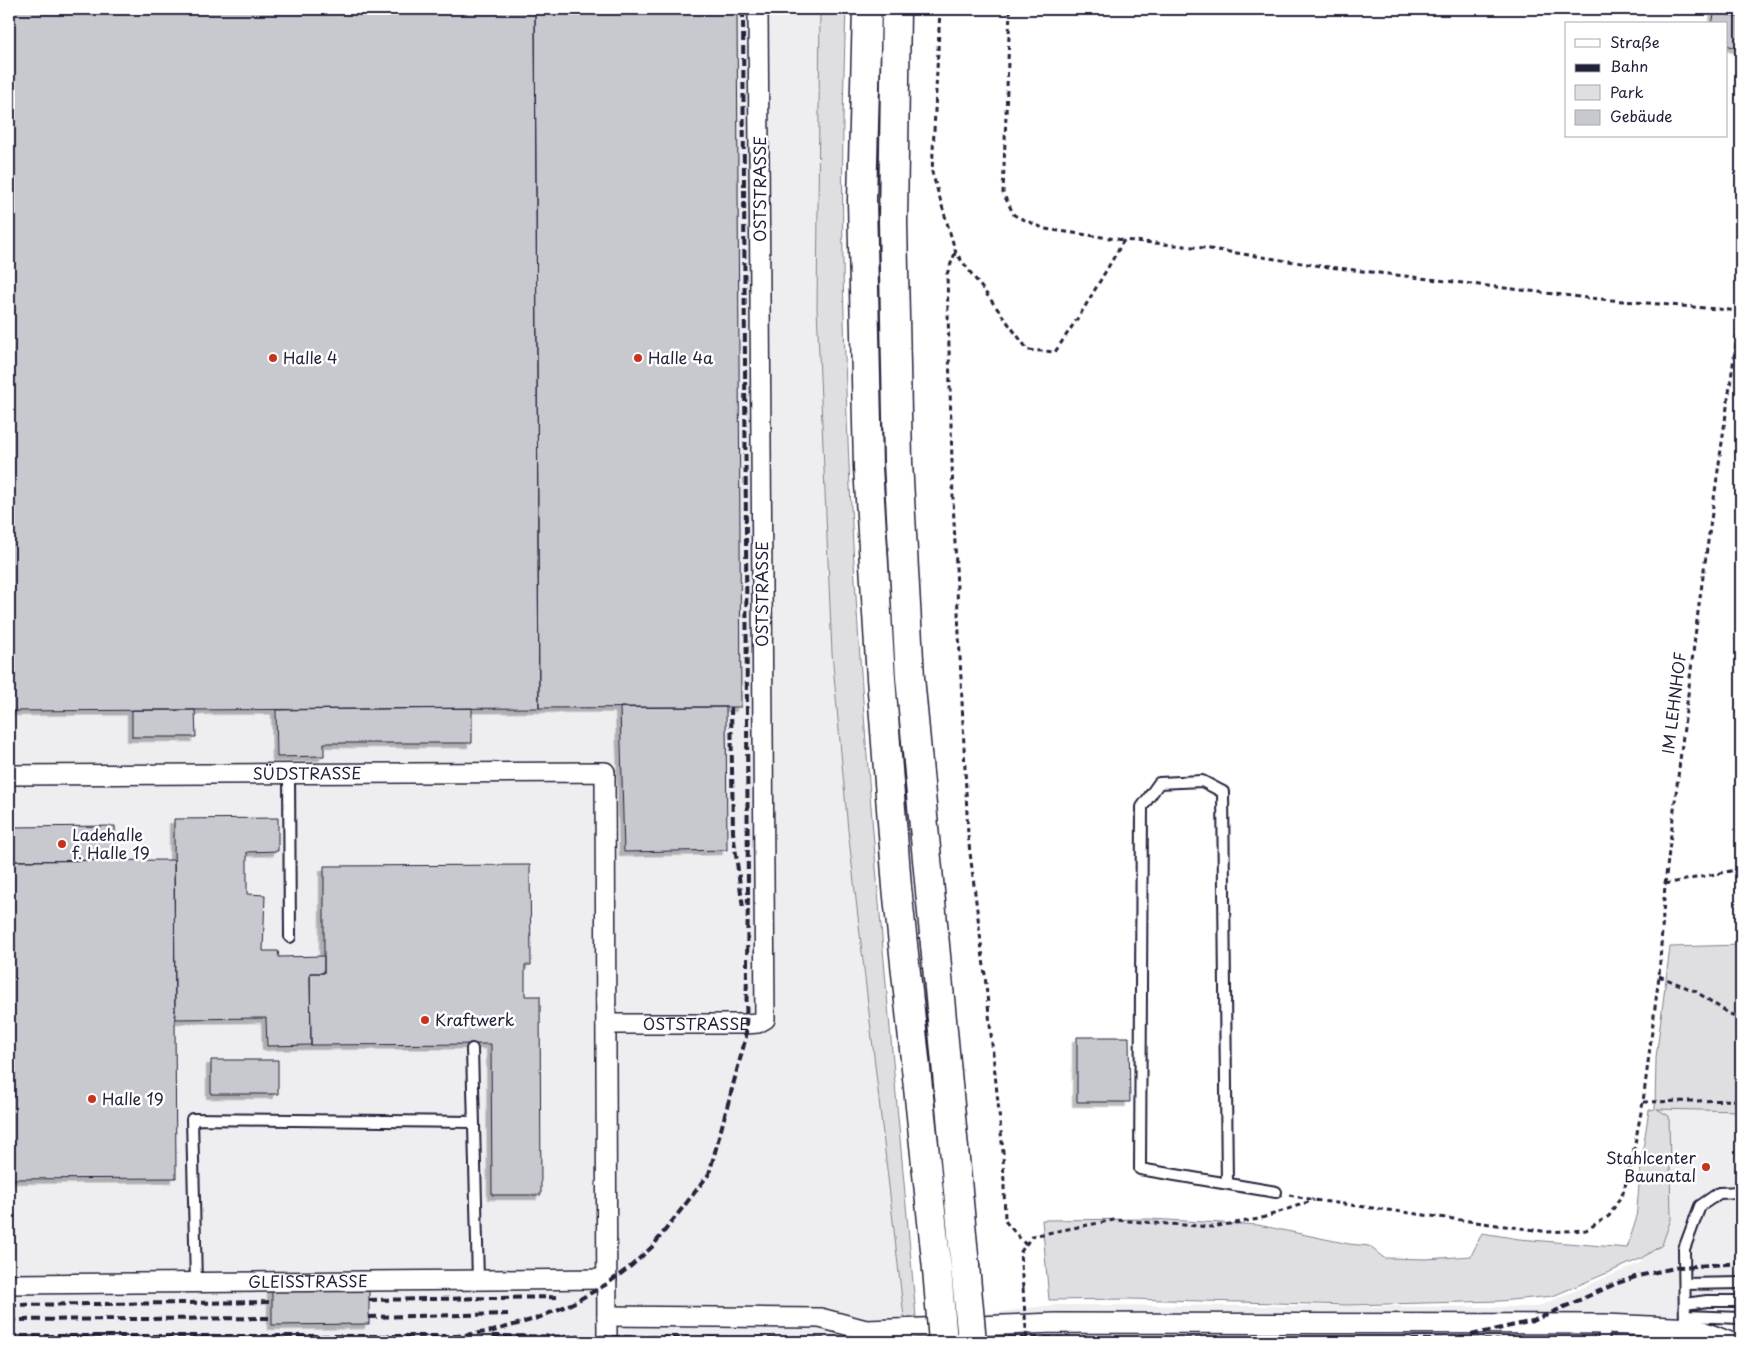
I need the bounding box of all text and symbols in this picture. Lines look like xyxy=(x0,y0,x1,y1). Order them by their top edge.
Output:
legend xyxy=(1565,22,1728,138)
text: Straße xyxy=(1610,30,1660,53)
text: Bahn xyxy=(1610,54,1648,77)
text: Park xyxy=(1610,80,1644,103)
text: Gebäude xyxy=(1610,104,1672,127)
street label: OSTSTRASSE xyxy=(747,136,771,242)
place label: Halle 4 xyxy=(283,345,338,369)
place label: Halle 4a xyxy=(648,345,713,369)
marker: Halle 4 xyxy=(267,352,279,364)
marker: Halle 4a xyxy=(632,352,644,364)
street label: OSTSTRASSE xyxy=(749,541,773,647)
street label: IM LEHNHOF xyxy=(1655,650,1691,755)
street label: SÜDSTRASSE xyxy=(252,760,362,785)
place label: Ladehalle f. Halle 19 xyxy=(72,822,150,864)
marker: Ladehalle f. Halle 19 xyxy=(56,838,68,850)
place label: Kraftwerk xyxy=(435,1007,515,1031)
street label: OSTSTRASSE xyxy=(643,1011,749,1035)
marker: Kraftwerk xyxy=(419,1014,431,1026)
place label: Halle 19 xyxy=(102,1086,164,1110)
marker: Halle 19 xyxy=(86,1093,98,1105)
place label: Stahlcenter Baunatal xyxy=(1606,1145,1697,1187)
marker: Stahlcenter Baunatal xyxy=(1700,1161,1712,1173)
street label: GLEISSTRASSE xyxy=(248,1268,368,1293)

